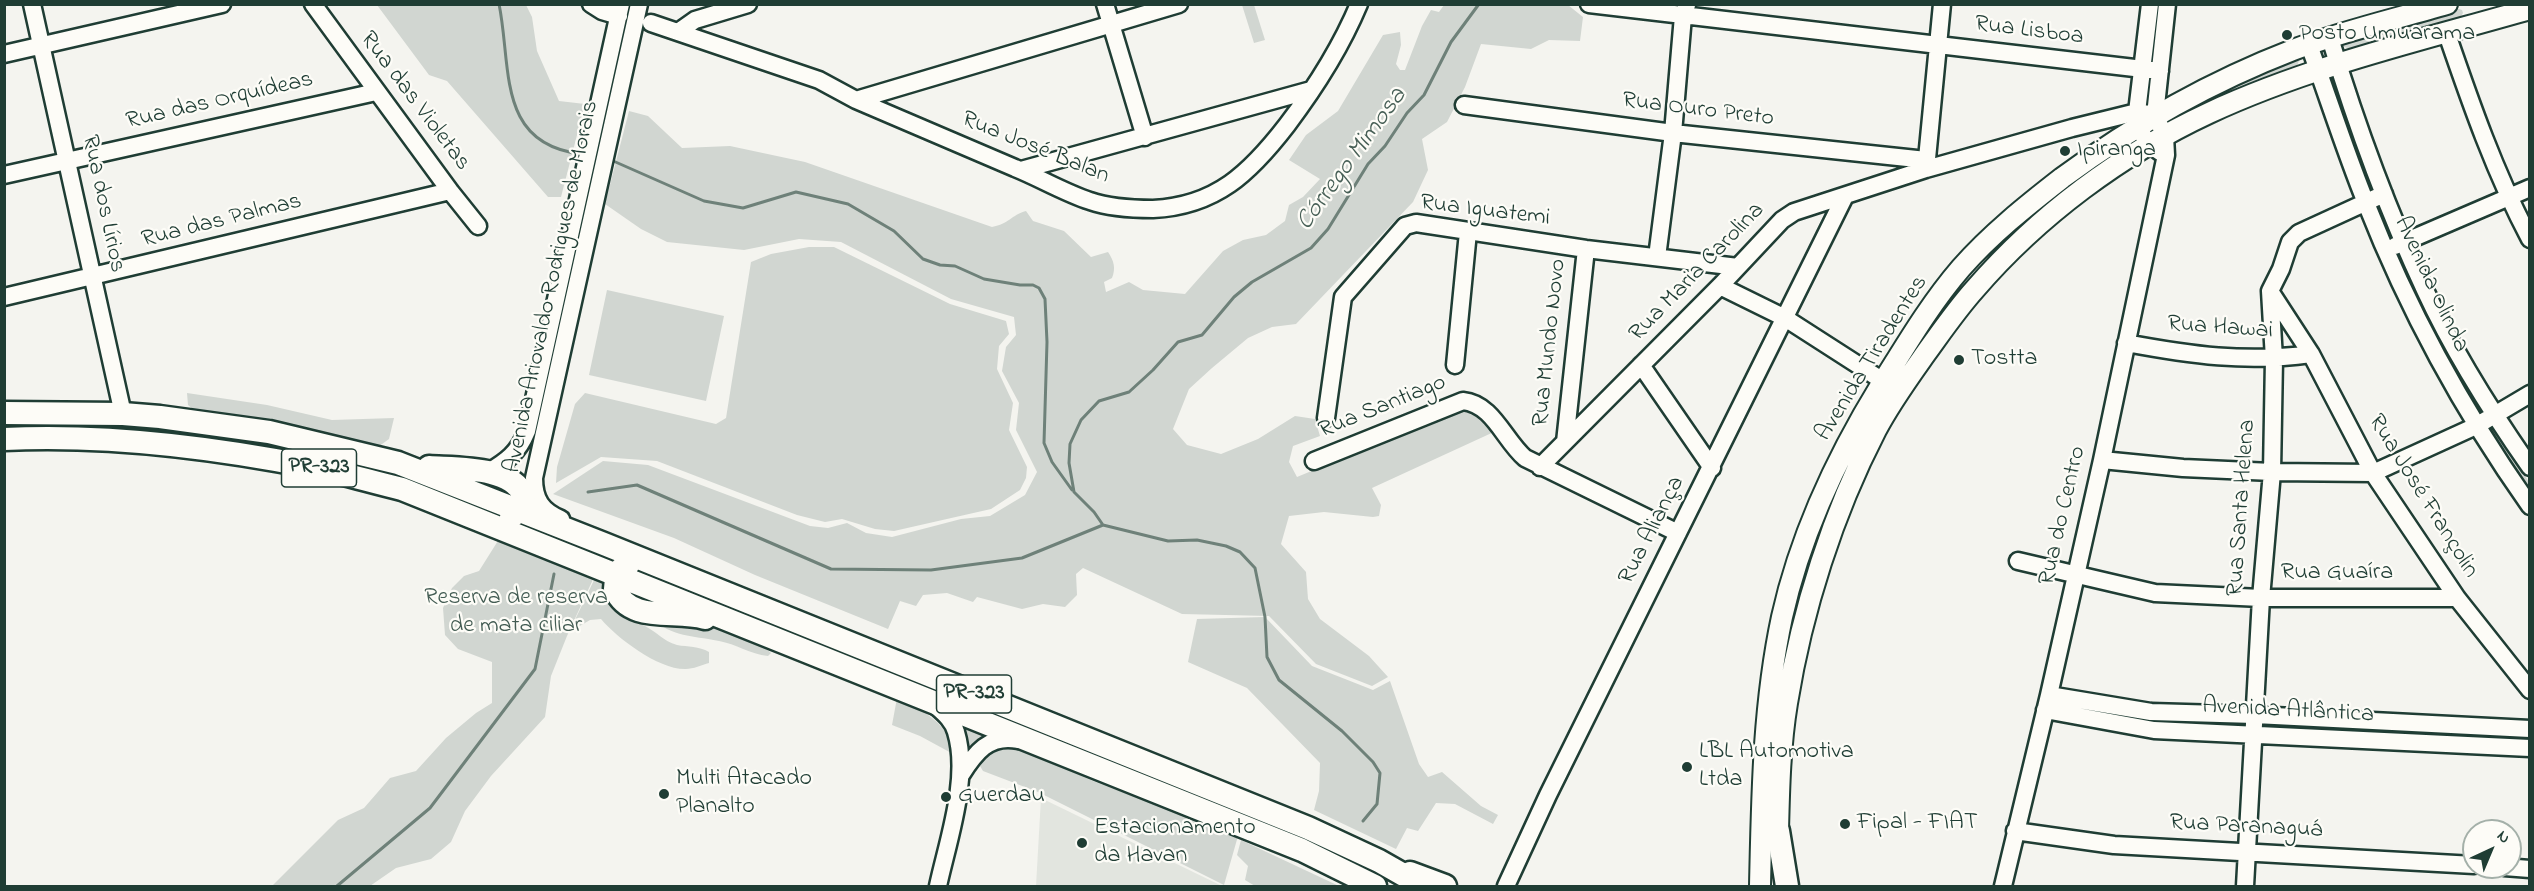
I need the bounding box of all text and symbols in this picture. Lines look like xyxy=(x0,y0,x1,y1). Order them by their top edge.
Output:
street label: Rua Lisboa xyxy=(1973,11,2085,53)
place label: Posto Umuarama xyxy=(2299,21,2475,49)
street label: Rua das Violetas xyxy=(352,27,476,177)
marker: Posto Umuarama xyxy=(2280,28,2294,42)
street label: Rua das Orquídeas xyxy=(124,66,316,138)
water label: Córrego Mimosa xyxy=(1291,83,1415,237)
street label: Rua Ouro Preto xyxy=(1621,87,1775,135)
street label: Avenida Ariovaldo Rodrigues de Morais xyxy=(499,98,607,476)
street label: Rua José Balan xyxy=(957,106,1113,192)
street label: Rua dos Lírios xyxy=(73,133,131,275)
place label: Ipiranga xyxy=(2077,137,2156,165)
marker: Ipiranga xyxy=(2058,144,2072,158)
street label: Rua das Palmas xyxy=(139,188,305,256)
street label: Rua Iguatemi xyxy=(1418,190,1552,234)
street label: Rua Maria Carolina xyxy=(1624,197,1772,349)
street label: Avenida Olinda xyxy=(2386,213,2474,357)
street label: Rua Mundo Novo xyxy=(1528,258,1574,428)
street label: Avenida Tiradentes xyxy=(1811,271,1935,447)
street label: Rua Hawai xyxy=(2166,311,2274,347)
place label: Tostta xyxy=(1971,346,2038,374)
marker: Tostta xyxy=(1952,353,1966,367)
street label: Rua Santiago xyxy=(1315,369,1451,447)
street label: Rua José Françolin xyxy=(2360,410,2484,584)
street label: Rua Santa Helena xyxy=(2222,419,2264,597)
street label: Rua do Centro xyxy=(2034,444,2094,588)
road number: PR-323 xyxy=(282,449,356,487)
street label: Rua Aliança xyxy=(1614,472,1692,590)
street label: Rua Guaíra xyxy=(2281,560,2393,588)
park label: Reserva de reserva de mata ciliar xyxy=(424,585,608,641)
road number: PR-323 xyxy=(936,675,1012,713)
street label: Avenida Atlântica xyxy=(2201,693,2375,731)
place label: LBL Automotiva Ltda xyxy=(1699,739,1854,795)
marker: LBL Automotiva Ltda xyxy=(1680,760,1694,774)
place label: Multi Atacado Planalto xyxy=(676,766,812,822)
place label: Guerdau xyxy=(958,783,1045,811)
marker: Multi Atacado Planalto xyxy=(657,787,671,801)
marker: Guerdau xyxy=(939,790,953,804)
place label: Fipal - FIAT xyxy=(1857,810,1978,838)
street label: Rua Paranaguá xyxy=(2169,810,2323,846)
place label: Estacionamento da Havan xyxy=(1094,815,1256,871)
marker: Fipal - FIAT xyxy=(1838,817,1852,831)
north arrow xyxy=(2462,819,2522,879)
text: N xyxy=(2491,825,2515,850)
marker: Estacionamento da Havan xyxy=(1075,836,1089,850)

